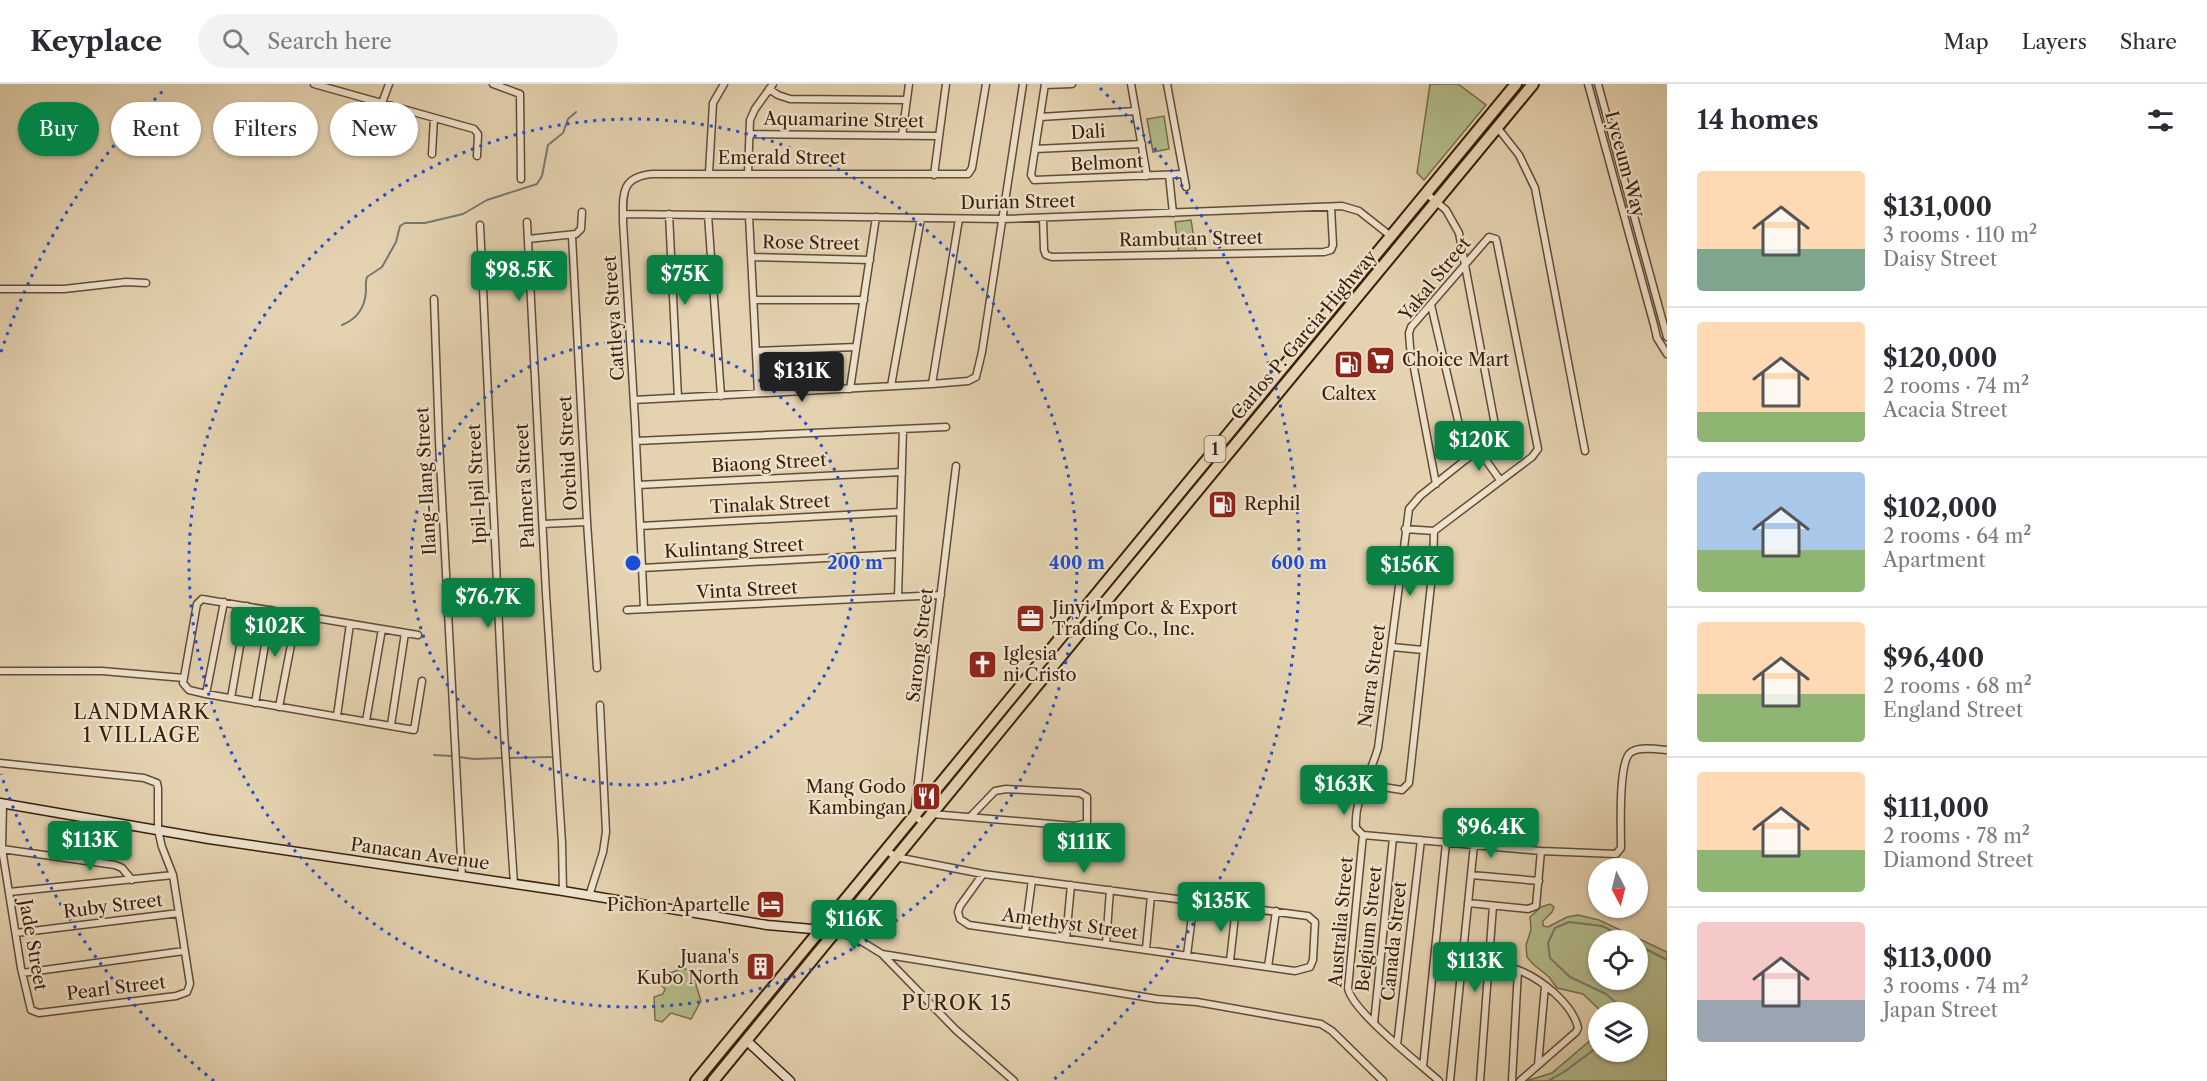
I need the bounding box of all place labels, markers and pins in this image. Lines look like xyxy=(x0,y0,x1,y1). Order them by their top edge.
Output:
pin: $98.5K xyxy=(470,251,568,302)
pin: $75K xyxy=(649,255,721,306)
supermarket icon: Choice Mart xyxy=(1365,344,1397,376)
fuel station icon: Caltex xyxy=(1333,349,1365,381)
place label: Choice Mart xyxy=(1402,349,1510,371)
pin: $131K xyxy=(760,352,844,403)
place label: Caltex xyxy=(1322,383,1377,405)
pin: $120K xyxy=(1437,421,1521,472)
fuel station icon: Rephil xyxy=(1207,488,1239,520)
place label: Rephil xyxy=(1244,493,1300,515)
pin: $156K xyxy=(1368,546,1452,597)
centre of rings xyxy=(623,553,643,573)
pin: $76.7K xyxy=(439,578,537,629)
place label: Jinyi Import & Export Trading Co., Inc. xyxy=(1049,597,1238,640)
office icon: Jinyi Import & Export Trading Co., Inc. xyxy=(1015,602,1047,634)
pin: $102K xyxy=(233,607,317,658)
place label: Iglesia ni Cristo xyxy=(1003,643,1077,686)
church icon: Iglesia ni Cristo xyxy=(966,648,998,680)
pin: $163K xyxy=(1302,765,1386,816)
place label: Mang Godo Kambingan xyxy=(805,776,906,819)
restaurant icon: Mang Godo Kambingan xyxy=(911,781,943,813)
pin: $96.4K xyxy=(1442,808,1540,859)
pin: $113K xyxy=(48,821,132,872)
pin: $111K xyxy=(1042,823,1126,874)
pin: $135K xyxy=(1179,882,1263,933)
hotel icon: Pichon Apartelle xyxy=(755,889,787,921)
place label: Pichon Apartelle xyxy=(607,894,750,916)
pin: $116K xyxy=(812,900,896,951)
pin: $113K xyxy=(1433,942,1517,993)
place label: Juana's Kubo North xyxy=(637,946,739,989)
building icon: Juana's Kubo North xyxy=(744,951,776,983)

